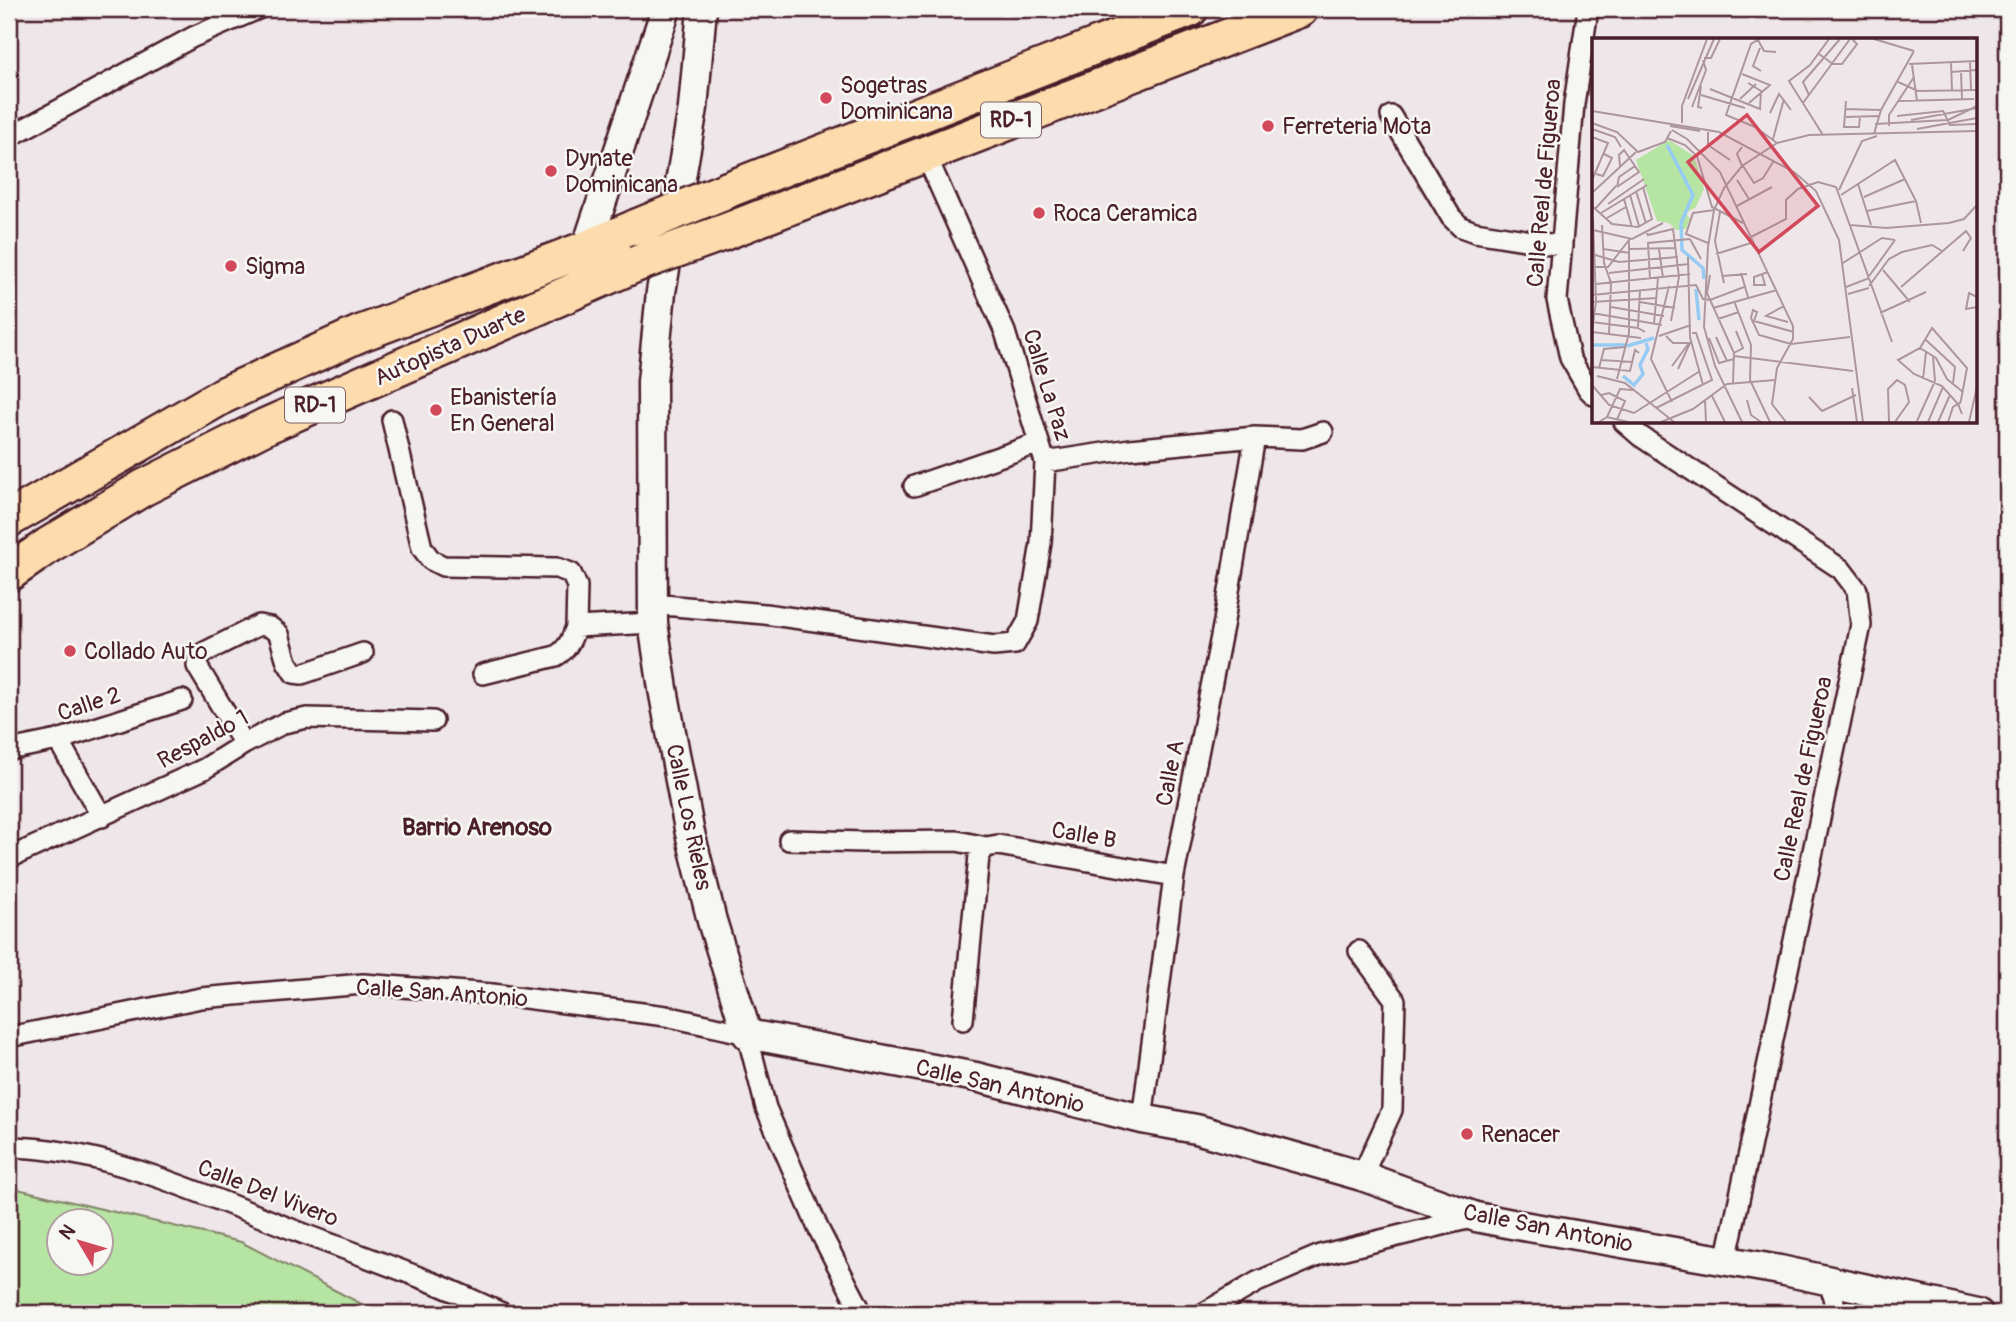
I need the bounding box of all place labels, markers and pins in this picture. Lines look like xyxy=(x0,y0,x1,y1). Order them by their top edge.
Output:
place label: Sogetras Dominicana xyxy=(840,71,953,126)
marker: Sogetras Dominicana xyxy=(818,90,834,106)
place label: Ferreteria Mota xyxy=(1282,112,1431,141)
marker: Ferreteria Mota xyxy=(1260,118,1276,134)
place label: Dynate Dominicana xyxy=(565,144,678,199)
marker: Dynate Dominicana xyxy=(543,163,559,179)
place label: Roca Ceramica xyxy=(1053,199,1197,228)
marker: Roca Ceramica xyxy=(1031,205,1047,221)
place label: Sigma xyxy=(245,252,305,281)
marker: Sigma xyxy=(223,258,239,274)
place label: Ebanistería En General xyxy=(450,383,557,438)
marker: Ebanistería En General xyxy=(428,402,444,418)
place label: Collado Auto xyxy=(84,637,208,666)
marker: Collado Auto xyxy=(62,643,78,659)
place label: Renacer xyxy=(1481,1120,1560,1149)
marker: Renacer xyxy=(1459,1126,1475,1142)

